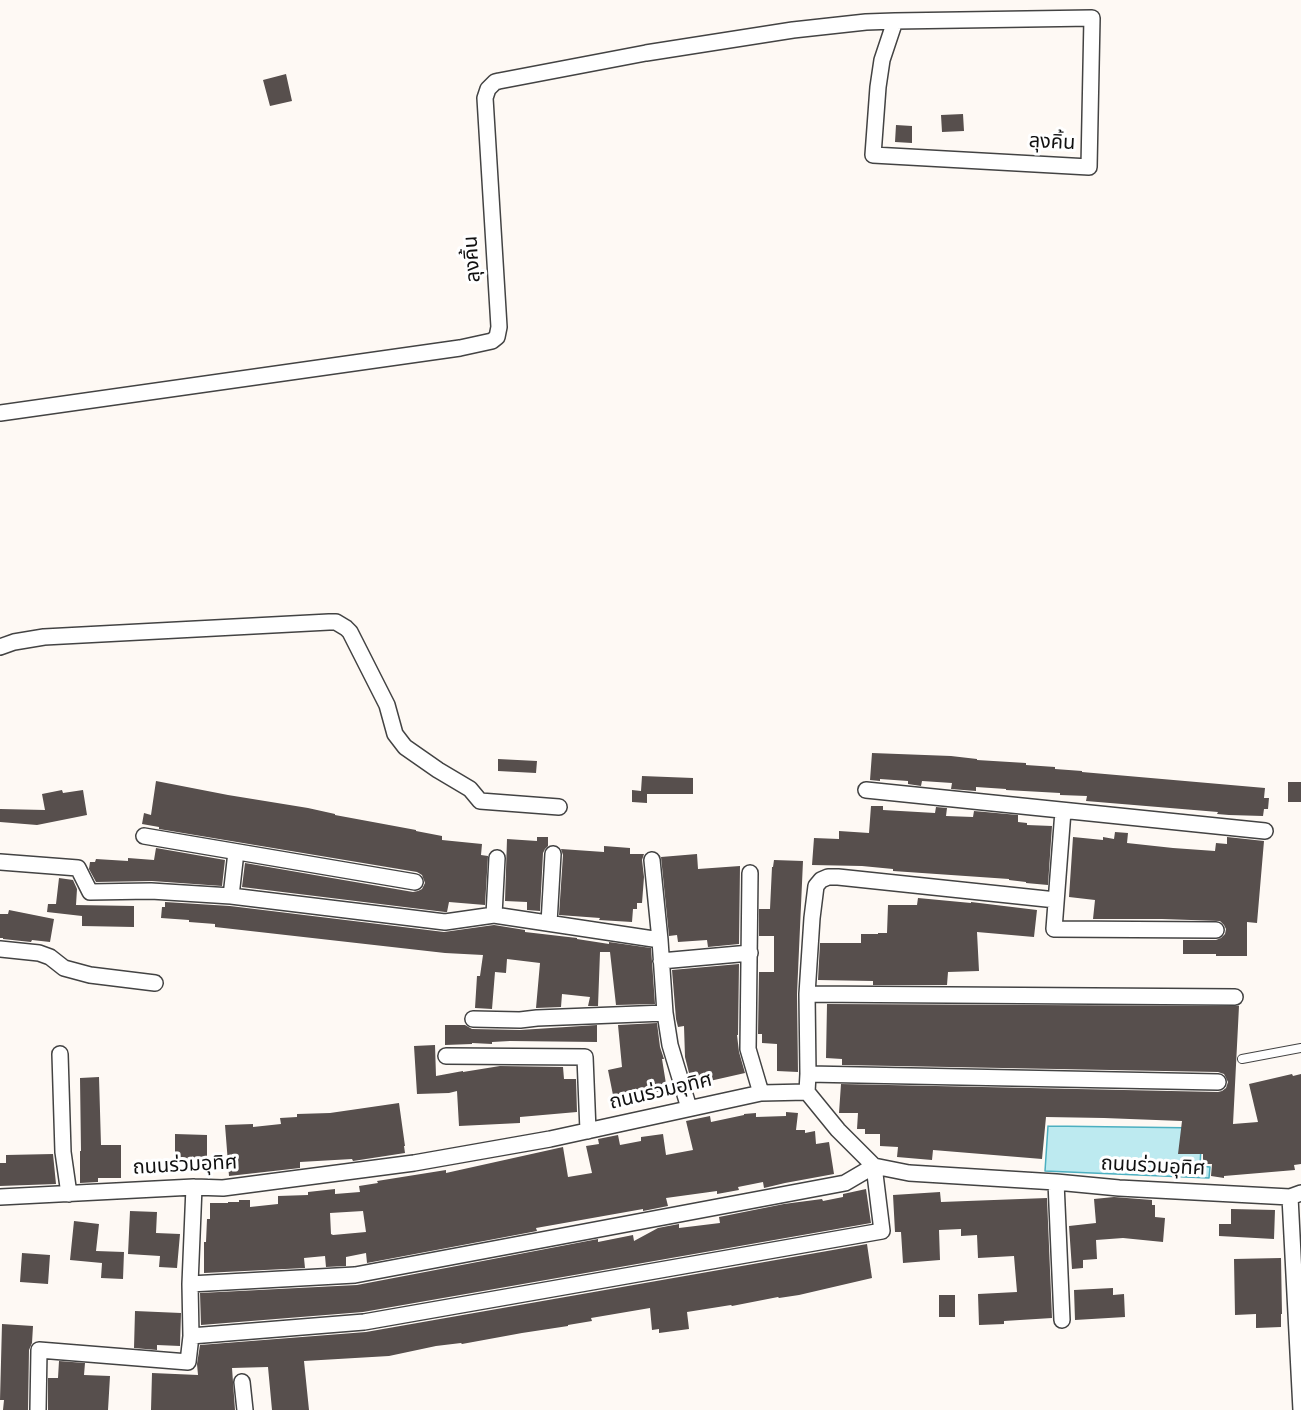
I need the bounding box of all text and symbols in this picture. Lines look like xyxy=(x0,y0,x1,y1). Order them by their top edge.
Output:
street label: ลุงคิ้น xyxy=(1028,131,1076,157)
street label: ลุงคิ้น xyxy=(460,235,488,283)
street label: ถนนร่วมอุทิศ xyxy=(607,1070,715,1116)
street label: ถนนร่วมอุทิศ xyxy=(132,1152,238,1182)
street label: ถนนร่วมอุทิศ xyxy=(1100,1153,1206,1183)

